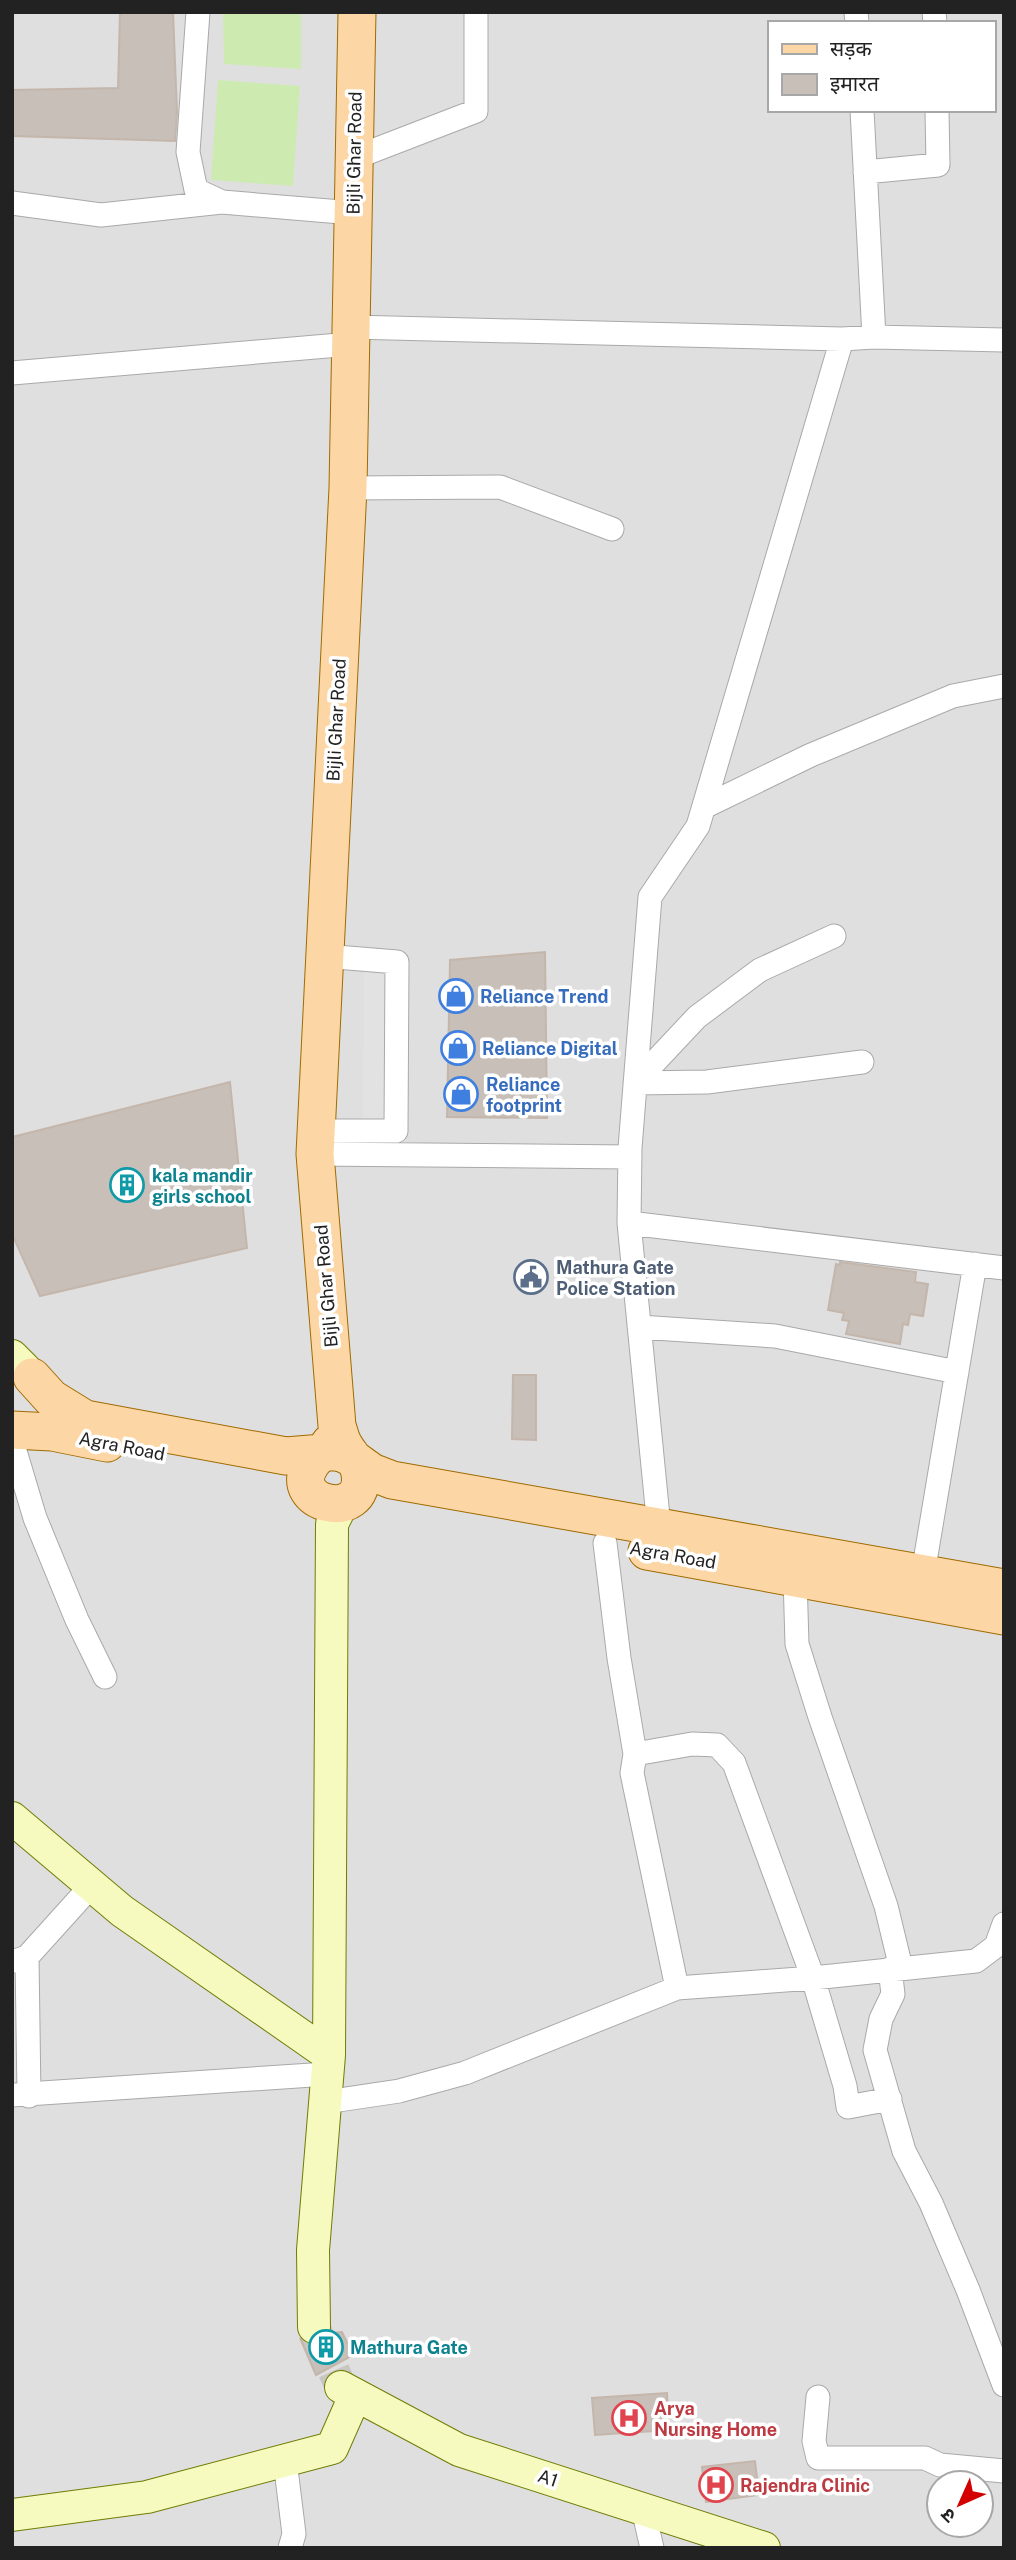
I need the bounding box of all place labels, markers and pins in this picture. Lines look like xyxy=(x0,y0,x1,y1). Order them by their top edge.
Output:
shop icon: Reliance Trend xyxy=(437,977,475,1015)
place label: Reliance Trend xyxy=(480,986,609,1007)
shop icon: Reliance Digital xyxy=(439,1029,477,1067)
place label: Reliance Digital xyxy=(482,1038,618,1059)
place label: Reliance footprint xyxy=(486,1074,562,1116)
shop icon: Reliance footprint xyxy=(442,1075,480,1113)
place label: kala mandir girls school xyxy=(152,1165,253,1207)
building icon: kala mandir girls school xyxy=(108,1166,146,1204)
place label: Mathura Gate Police Station xyxy=(556,1257,676,1299)
public building icon: Mathura Gate Police Station xyxy=(512,1258,550,1296)
building icon: Mathura Gate xyxy=(307,2328,345,2366)
place label: Mathura Gate xyxy=(350,2337,468,2358)
place label: Arya Nursing Home xyxy=(654,2398,777,2440)
hospital icon: Arya Nursing Home xyxy=(610,2399,648,2437)
hospital icon: Rajendra Clinic xyxy=(697,2466,735,2504)
place label: Rajendra Clinic xyxy=(740,2475,870,2496)

